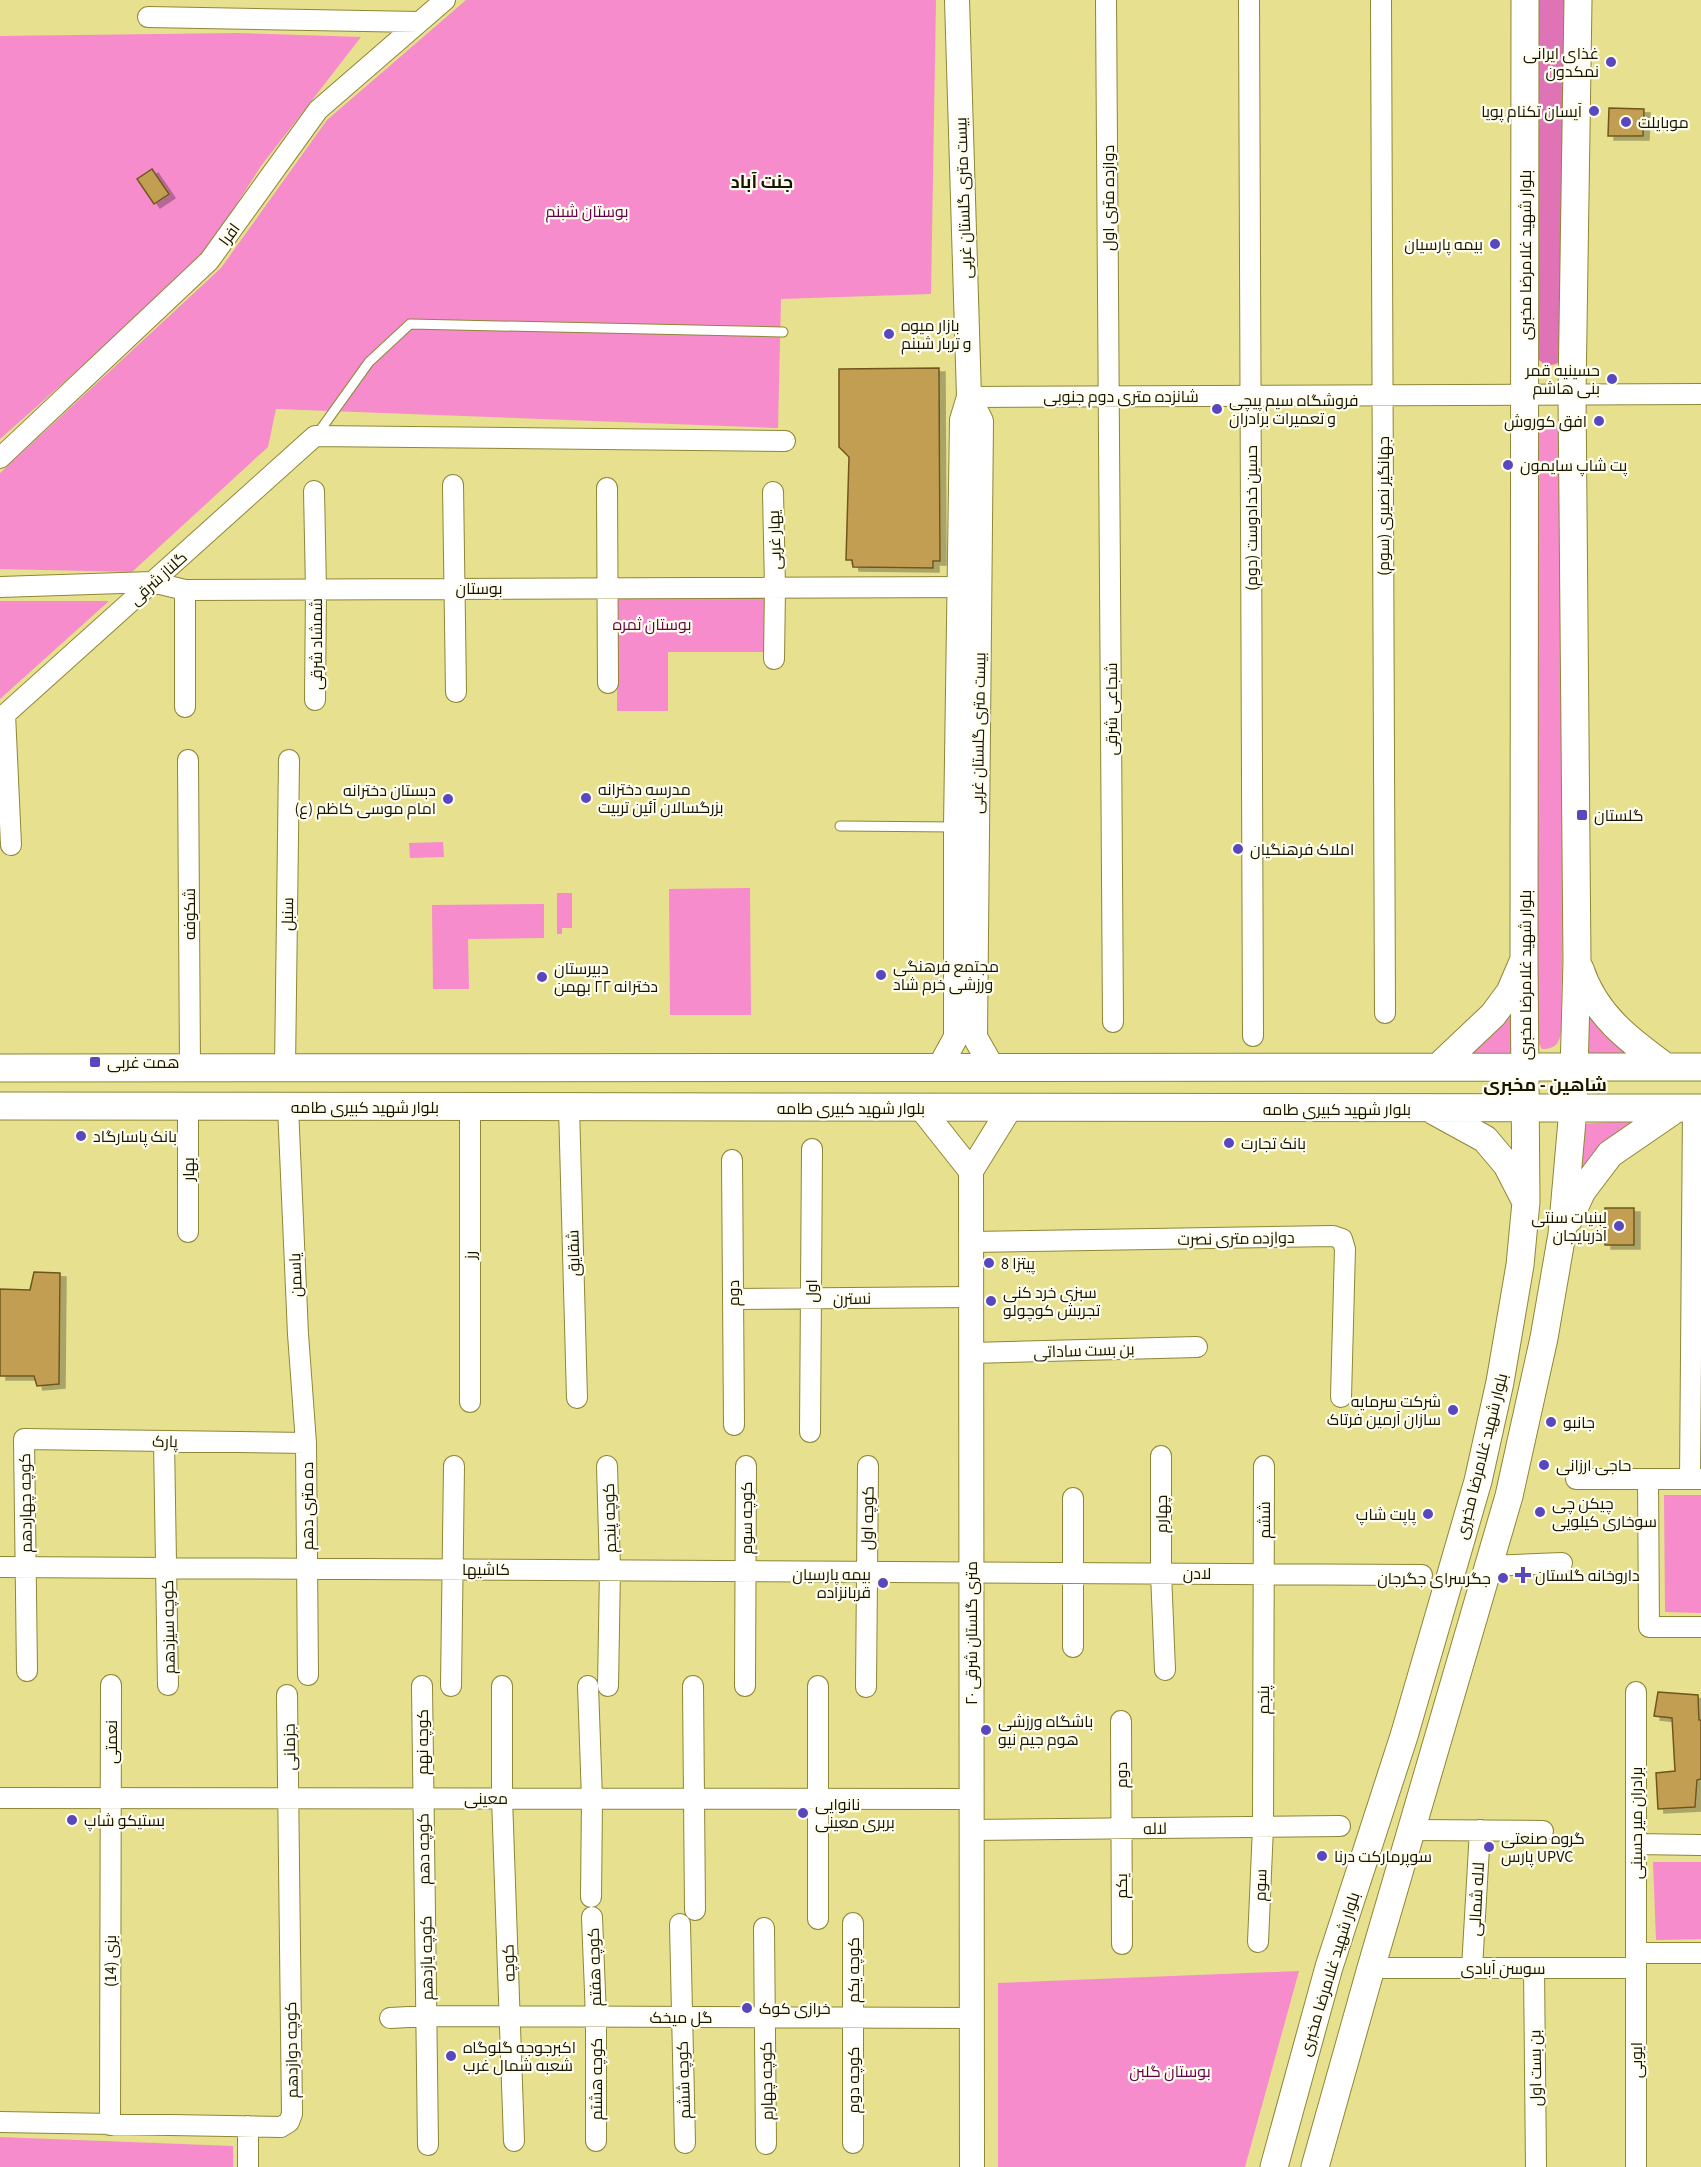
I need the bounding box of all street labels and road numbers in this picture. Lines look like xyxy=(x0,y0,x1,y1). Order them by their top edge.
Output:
street label: بیست متری گلستان غربی xyxy=(950,117,978,279)
street label: دوازده متری اول xyxy=(1098,145,1120,251)
street label: بلوار شهید غلامرضا مخبری xyxy=(1515,170,1537,340)
street label: افرا xyxy=(214,219,246,250)
street label: شانزده متری دوم جنوبی xyxy=(1043,386,1199,408)
street label: جهانگیر نصیری (سوم) xyxy=(1373,436,1395,576)
street label: حسین خدادوست (دوم) xyxy=(1241,445,1263,591)
street label: یهار غربی xyxy=(763,509,787,570)
street label: گلناز شرقی xyxy=(125,547,192,611)
street label: بوستان xyxy=(456,578,502,600)
street label: شمشاد شرقی xyxy=(306,598,328,690)
street label: بیست متری گلستان غربی xyxy=(967,652,991,814)
street label: شجاعی شرقی xyxy=(1101,663,1123,755)
street label: شکوفه xyxy=(179,888,201,940)
street label: بلوار شهید غلامرضا مخبری xyxy=(1515,890,1537,1060)
street label: سنبل xyxy=(277,897,299,931)
street label: بلوار شهید کبیری طامه xyxy=(291,1097,439,1119)
street label: بلوار شهید کبیری طامه xyxy=(777,1098,925,1120)
street label: بلوار شهید کبیری طامه xyxy=(1263,1099,1411,1121)
street label: بهار xyxy=(178,1157,200,1182)
street label: دوازده متری نصرت xyxy=(1177,1227,1295,1251)
street label: شقایق xyxy=(562,1229,586,1277)
street label: رز xyxy=(460,1251,482,1260)
street label: یاسمن xyxy=(284,1252,308,1297)
street label: اول xyxy=(801,1279,823,1303)
street label: دوم xyxy=(723,1280,745,1306)
street label: نسترن xyxy=(833,1288,871,1310)
street label: بن بست ساداتی xyxy=(1033,1338,1135,1364)
street label: بلوار شهید غلامرضا مخبری xyxy=(1451,1371,1513,1542)
street label: پارک xyxy=(152,1431,179,1453)
street label: کوچه چهاردهم xyxy=(14,1453,38,1553)
street label: ده متری دهم xyxy=(297,1462,319,1550)
street label: کوچه سوم xyxy=(736,1481,758,1555)
street label: کوچه پنجم xyxy=(598,1483,622,1553)
street label: کوچه اول xyxy=(856,1486,880,1550)
street label: چهارم xyxy=(1151,1495,1173,1533)
street label: ششم xyxy=(1254,1501,1276,1539)
street label: کاشیها xyxy=(462,1559,510,1581)
street label: ۲۰ متری گلستان شرقی xyxy=(961,1561,983,1705)
street label: لادن xyxy=(1183,1563,1211,1585)
street label: کوچه سیزدهم xyxy=(157,1580,181,1674)
street label: پنجم xyxy=(1253,1685,1275,1715)
street label: کوچه نهم xyxy=(412,1709,434,1775)
street label: نعمتی xyxy=(101,1720,123,1764)
street label: جزمانی xyxy=(279,1723,301,1771)
street label: دوم xyxy=(1111,1762,1133,1788)
street label: برادران میر حسینی xyxy=(1626,1767,1648,1879)
street label: معینی xyxy=(464,1788,508,1810)
street label: کوچه دهم xyxy=(412,1813,436,1885)
street label: لاله xyxy=(1143,1818,1167,1840)
street label: لاله شمالی xyxy=(1464,1861,1490,1937)
street label: سوم xyxy=(1249,1868,1273,1902)
street label: یکم xyxy=(1111,1873,1133,1899)
street label: بلوار شهید غلامرضا مخبری xyxy=(1295,1890,1365,2059)
street label: کوچه یازدهم xyxy=(415,1915,439,2001)
street label: کوچه هفتم xyxy=(583,1927,607,2007)
street label: بزی (14) xyxy=(100,1935,122,1987)
street label: کوچه یکم xyxy=(843,1937,865,2003)
street label: کوچه xyxy=(497,1944,521,1982)
street label: سوسن آبادی xyxy=(1460,1958,1546,1980)
street label: کوچه دوازدهم xyxy=(280,2002,304,2098)
street label: گل میخک xyxy=(650,2007,712,2029)
street label: بن بست اول xyxy=(1524,2029,1548,2106)
street label: کوچه هشتم xyxy=(586,2038,608,2120)
street label: کوچه ششم xyxy=(672,2041,696,2119)
street label: کوچه چهارم xyxy=(755,2041,779,2121)
street label: ایوبی xyxy=(1626,2042,1648,2078)
street label: کوچه دوم xyxy=(843,2046,865,2114)

